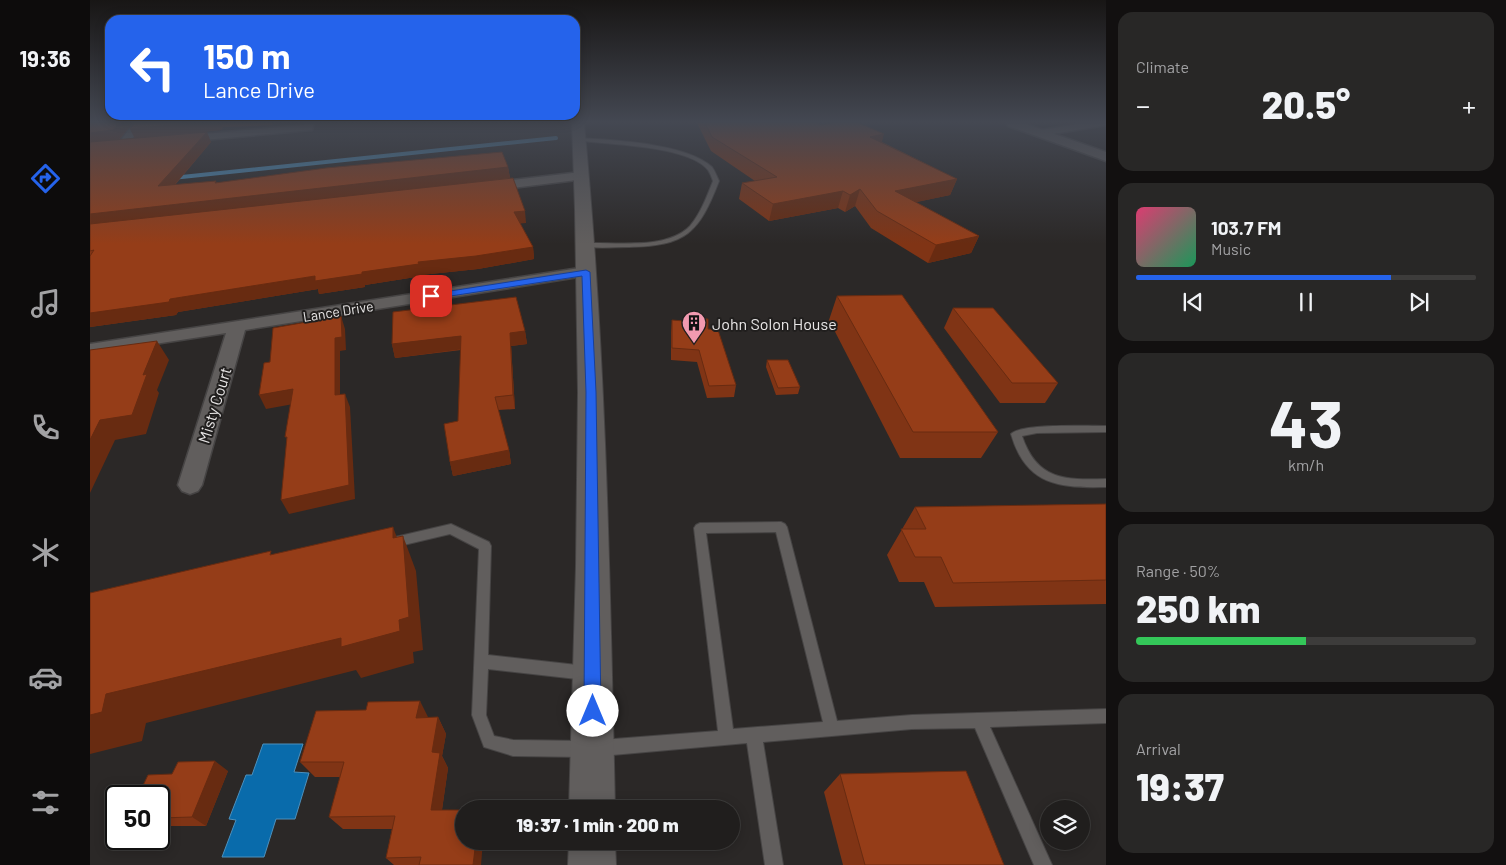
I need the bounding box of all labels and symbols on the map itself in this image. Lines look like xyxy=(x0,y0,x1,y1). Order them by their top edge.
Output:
pin xyxy=(410,275,452,317)
street label: Lance Drive xyxy=(301,297,375,325)
building icon: John Solon House xyxy=(681,310,707,344)
place label: John Solon House xyxy=(712,314,837,333)
street label: Misty Court xyxy=(193,365,235,445)
position arrow xyxy=(566,684,618,736)
speed limit sign: 50 xyxy=(105,785,170,850)

